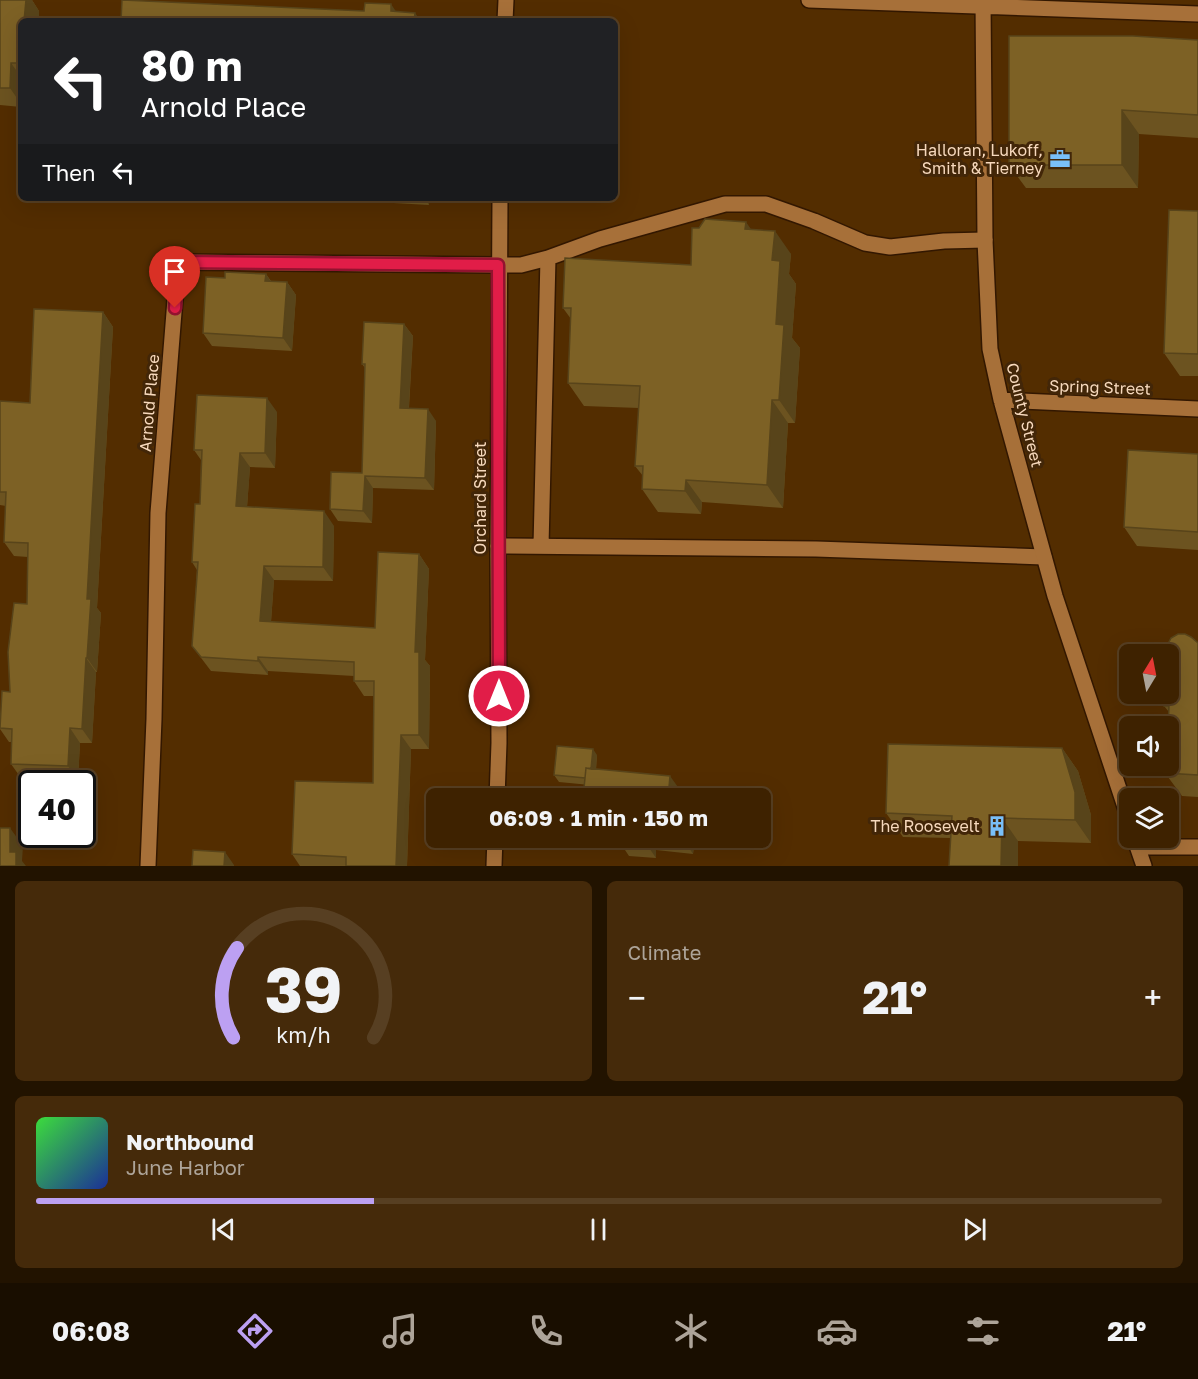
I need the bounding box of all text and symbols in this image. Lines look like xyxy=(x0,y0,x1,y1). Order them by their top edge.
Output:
text: 80 m xyxy=(141,40,242,90)
icon: left xyxy=(42,42,120,120)
text: Arnold Place xyxy=(141,91,306,123)
place label: Halloran, Lukoff, Smith & Tierney xyxy=(916,140,1043,178)
office icon: Halloran, Lukoff, Smith & Tierney xyxy=(1048,147,1072,171)
icon: left xyxy=(107,156,140,189)
text: Then xyxy=(42,159,95,186)
pin xyxy=(149,246,200,308)
icon: arrive xyxy=(158,255,191,288)
street label: Arnold Place xyxy=(135,353,163,453)
street label: County Street xyxy=(1002,361,1048,469)
street label: Spring Street xyxy=(1049,375,1151,399)
street label: Orchard Street xyxy=(470,442,490,554)
north arrow xyxy=(1119,644,1179,704)
map controls xyxy=(1119,644,1179,848)
position arrow xyxy=(467,664,531,728)
button: sound xyxy=(1119,716,1179,776)
speed limit sign: 40 xyxy=(18,770,96,848)
button: layers xyxy=(1119,788,1179,848)
text: 06:09 · 1 min · 150 m xyxy=(489,804,708,831)
building icon: The Roosevelt xyxy=(985,814,1009,838)
place label: The Roosevelt xyxy=(870,816,980,836)
text: Climate xyxy=(628,940,701,964)
text: 39 xyxy=(264,951,342,1026)
text: 21° xyxy=(862,970,927,1024)
text: − xyxy=(628,978,646,1017)
text: + xyxy=(1144,978,1162,1017)
text: km/h xyxy=(276,1022,331,1048)
text: Northbound xyxy=(126,1128,254,1155)
text: June Harbor xyxy=(126,1155,245,1179)
icon: previous xyxy=(207,1213,240,1246)
icon: pause xyxy=(582,1213,615,1246)
icon: next xyxy=(958,1213,991,1246)
icon: directions xyxy=(234,1310,276,1352)
icon: music xyxy=(379,1310,421,1352)
icon: phone xyxy=(525,1310,567,1352)
icon: climate xyxy=(670,1310,712,1352)
icon: car xyxy=(816,1310,858,1352)
icon: filters xyxy=(962,1310,1004,1352)
text: 06:08 xyxy=(52,1315,130,1347)
text: 21° xyxy=(1107,1315,1146,1347)

